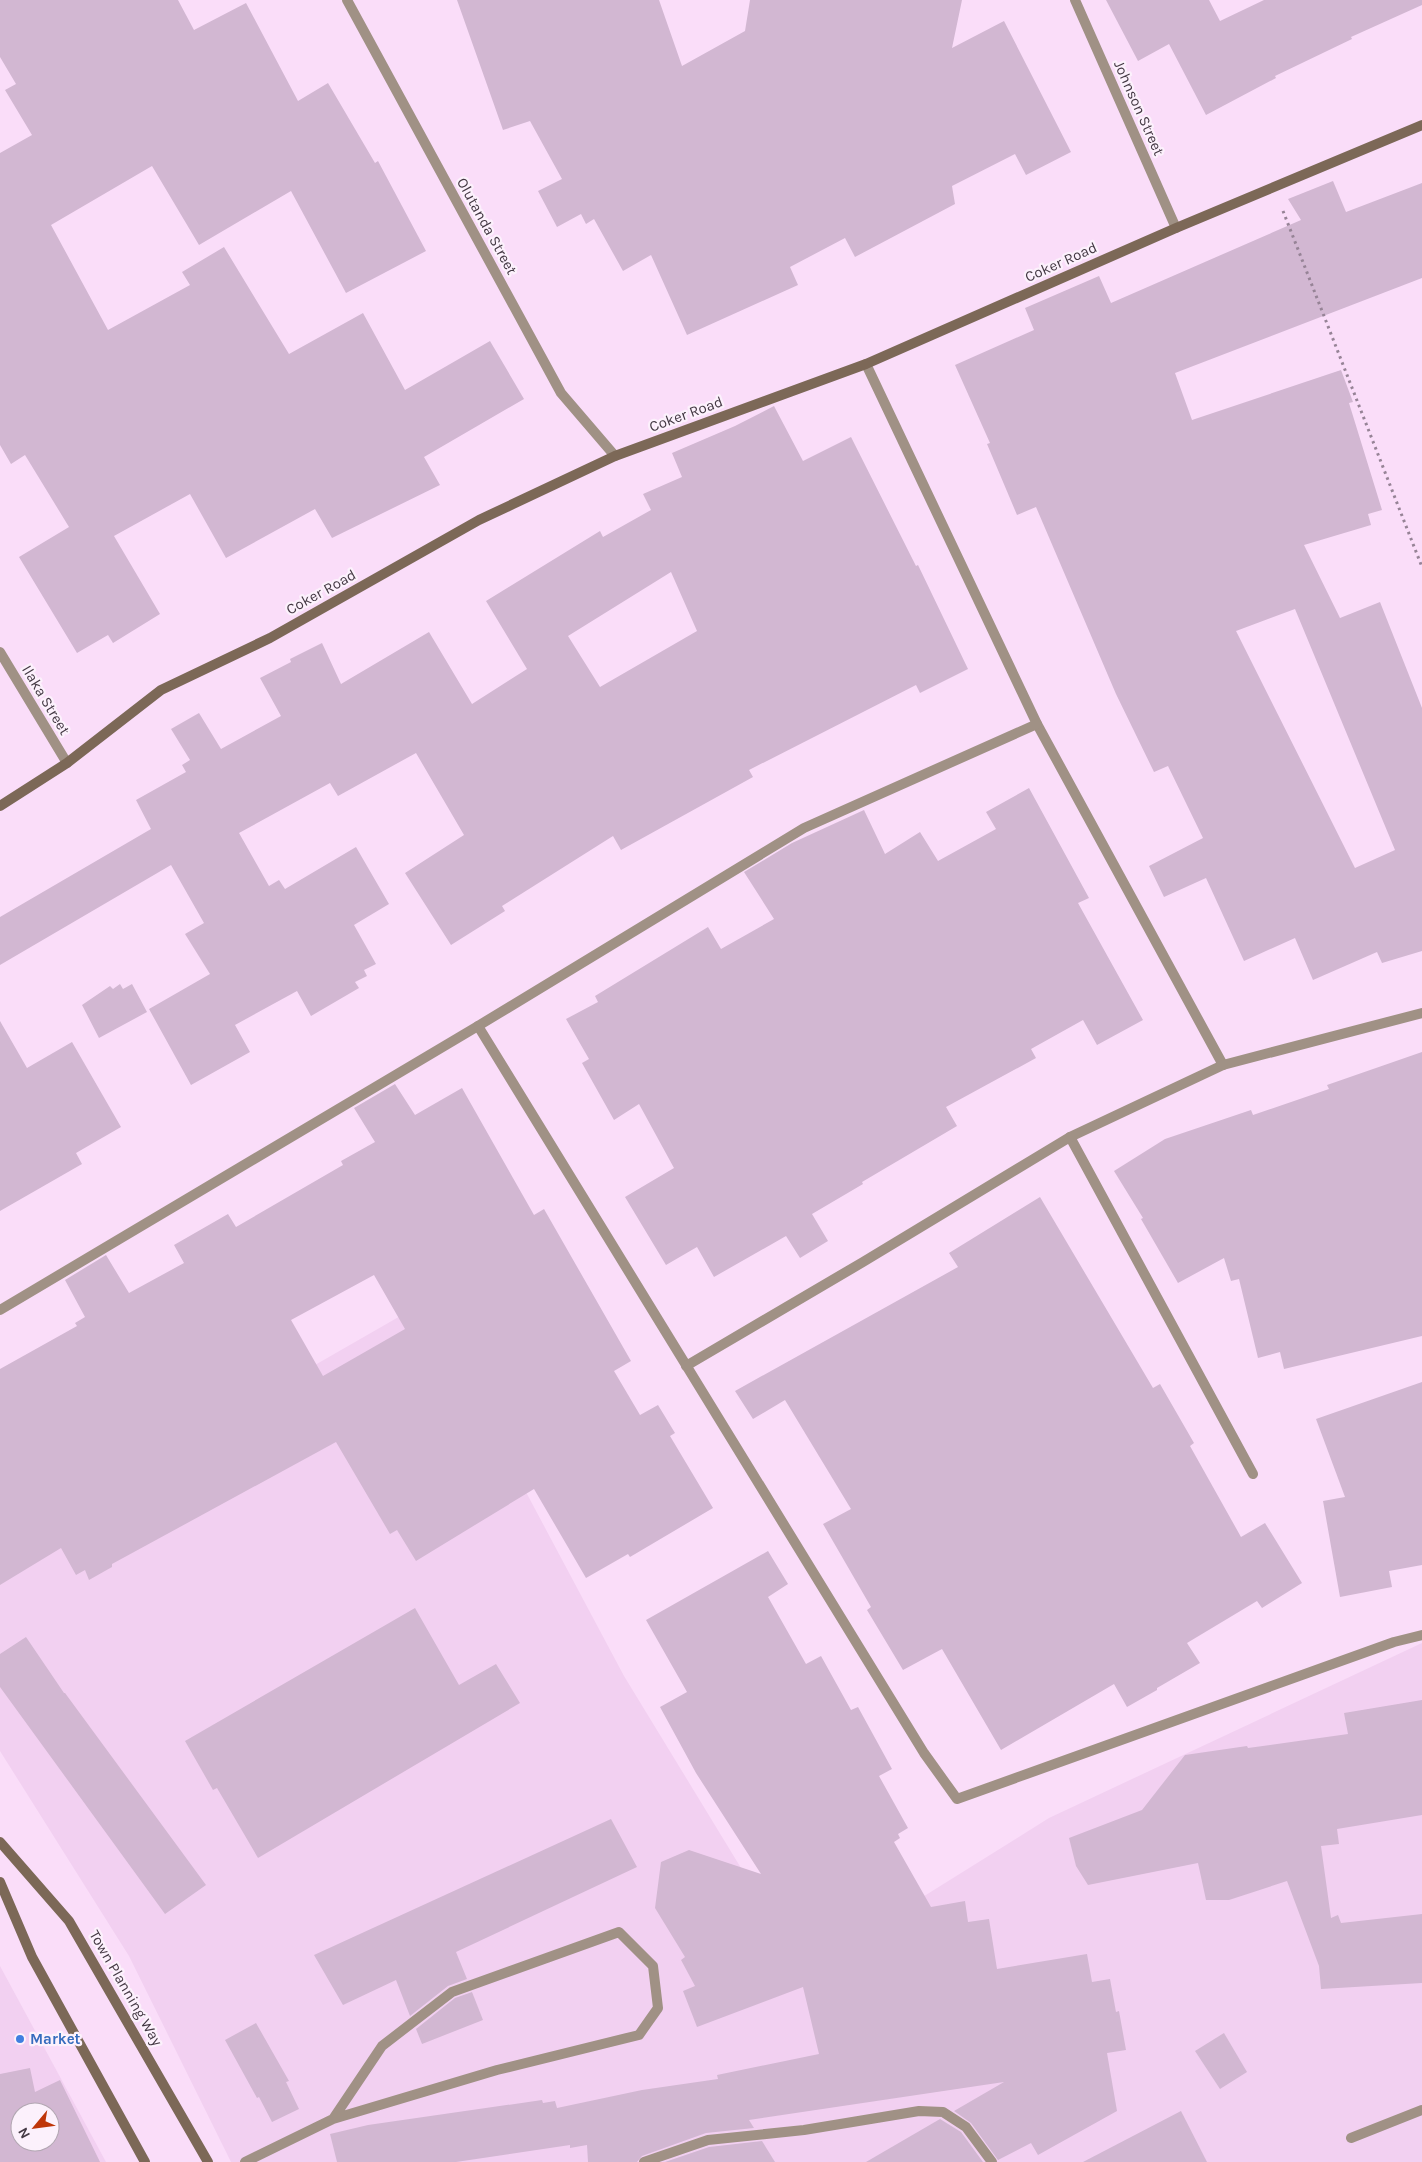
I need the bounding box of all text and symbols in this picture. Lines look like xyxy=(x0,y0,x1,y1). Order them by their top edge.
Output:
street label: Johnson Street xyxy=(1110,58,1168,159)
street label: Olutanda Street xyxy=(453,174,521,278)
street label: Coker Road xyxy=(1022,238,1100,286)
street label: Coker Road xyxy=(647,392,725,436)
street label: Coker Road xyxy=(283,565,359,619)
street label: Ilaka Street xyxy=(18,662,74,738)
street label: Town Planning Way xyxy=(86,1927,166,2049)
place label: Market xyxy=(30,2030,81,2048)
marker: Market xyxy=(14,2033,26,2045)
north arrow xyxy=(10,2102,60,2152)
text: N xyxy=(14,2125,34,2142)

